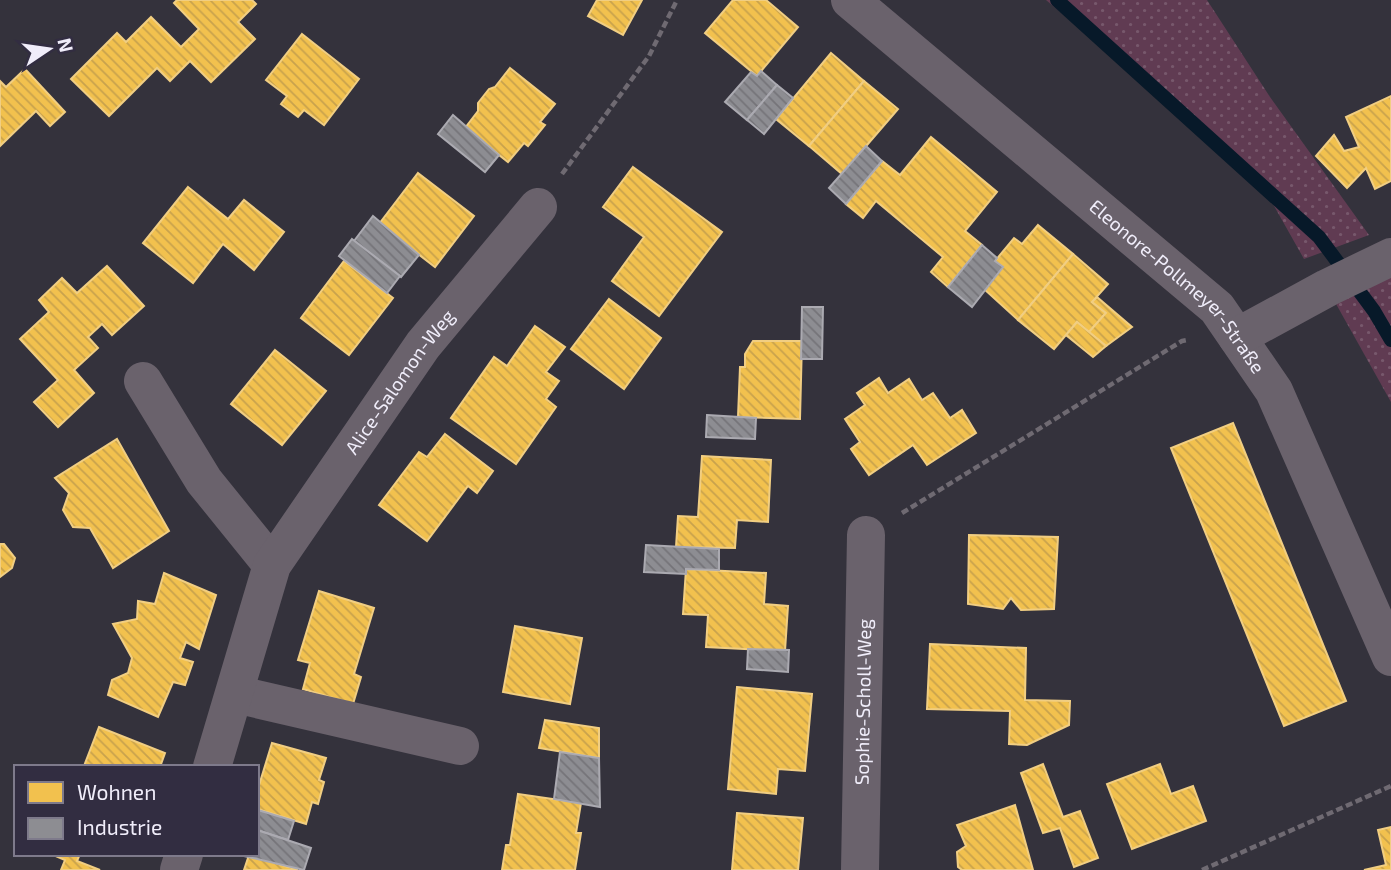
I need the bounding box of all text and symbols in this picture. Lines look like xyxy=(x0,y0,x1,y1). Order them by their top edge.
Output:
north arrow xyxy=(14,14,84,84)
text: N xyxy=(53,36,79,54)
street label: Eleonore-Pollmeyer-Straße xyxy=(1085,194,1270,377)
street label: Alice-Salomon-Weg xyxy=(340,304,459,458)
street label: Sophie-Scholl-Weg xyxy=(850,618,876,785)
legend xyxy=(14,765,259,856)
text: Wohnen xyxy=(77,779,156,804)
text: Industrie xyxy=(77,814,162,839)

